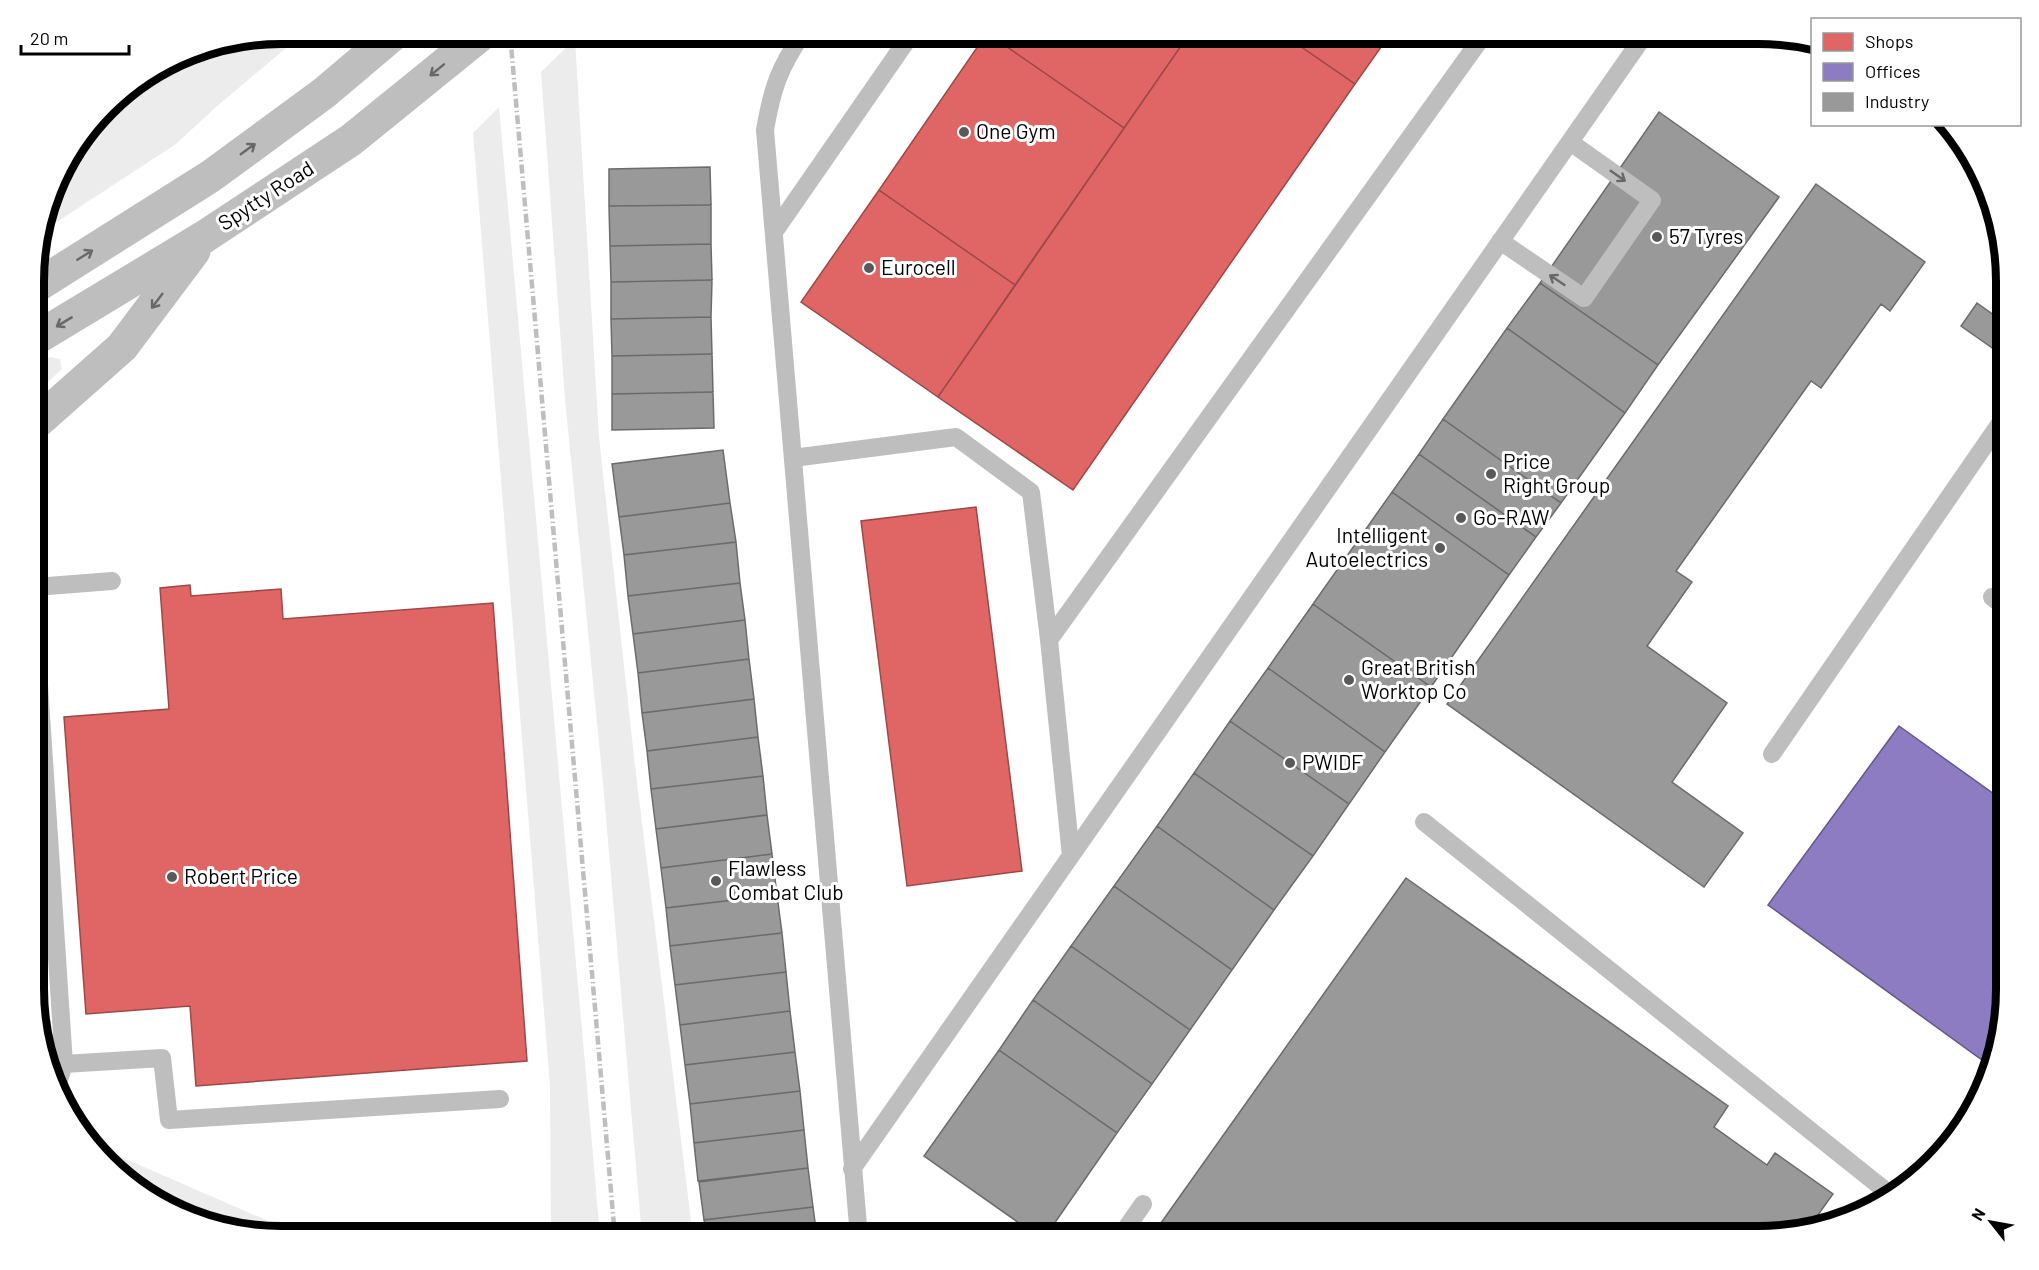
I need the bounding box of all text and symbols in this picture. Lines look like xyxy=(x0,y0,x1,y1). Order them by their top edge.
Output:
scale bar xyxy=(21,18,129,56)
legend xyxy=(1811,18,2021,126)
text: 20 m xyxy=(30,27,68,49)
text: Shops xyxy=(1865,30,1914,52)
text: Offices xyxy=(1865,60,1921,82)
one-way arrow xyxy=(430,63,446,76)
text: Industry xyxy=(1865,90,1929,112)
place label: One Gym xyxy=(976,118,1056,143)
marker: One Gym xyxy=(957,125,971,139)
one-way arrow xyxy=(239,142,255,155)
street label: Spytty Road xyxy=(213,155,318,235)
one-way arrow xyxy=(1609,170,1625,182)
place label: 57 Tyres xyxy=(1669,223,1743,248)
marker: 57 Tyres xyxy=(1650,230,1664,244)
one-way arrow xyxy=(76,249,93,262)
place label: Eurocell xyxy=(881,254,956,279)
marker: Eurocell xyxy=(862,261,876,275)
one-way arrow xyxy=(1549,274,1565,286)
one-way arrow xyxy=(150,293,163,309)
one-way arrow xyxy=(56,316,73,328)
place label: Price Right Group xyxy=(1503,448,1610,497)
marker: Price Right Group xyxy=(1484,467,1498,481)
place label: Go-RAW xyxy=(1473,504,1549,529)
marker: Go-RAW xyxy=(1454,511,1468,525)
place label: Intelligent Autoelectrics xyxy=(1305,522,1428,571)
marker: Intelligent Autoelectrics xyxy=(1433,541,1447,555)
place label: Great British Worktop Co xyxy=(1361,654,1476,703)
marker: Great British Worktop Co xyxy=(1342,673,1356,687)
place label: PWIDF xyxy=(1302,749,1363,774)
marker: PWIDF xyxy=(1283,756,1297,770)
place label: Flawless Combat Club xyxy=(728,855,844,904)
place label: Robert Price xyxy=(184,863,298,888)
marker: Robert Price xyxy=(165,870,179,884)
marker: Flawless Combat Club xyxy=(709,874,723,888)
north arrow xyxy=(1961,1192,2021,1252)
text: N xyxy=(1967,1205,1989,1223)

